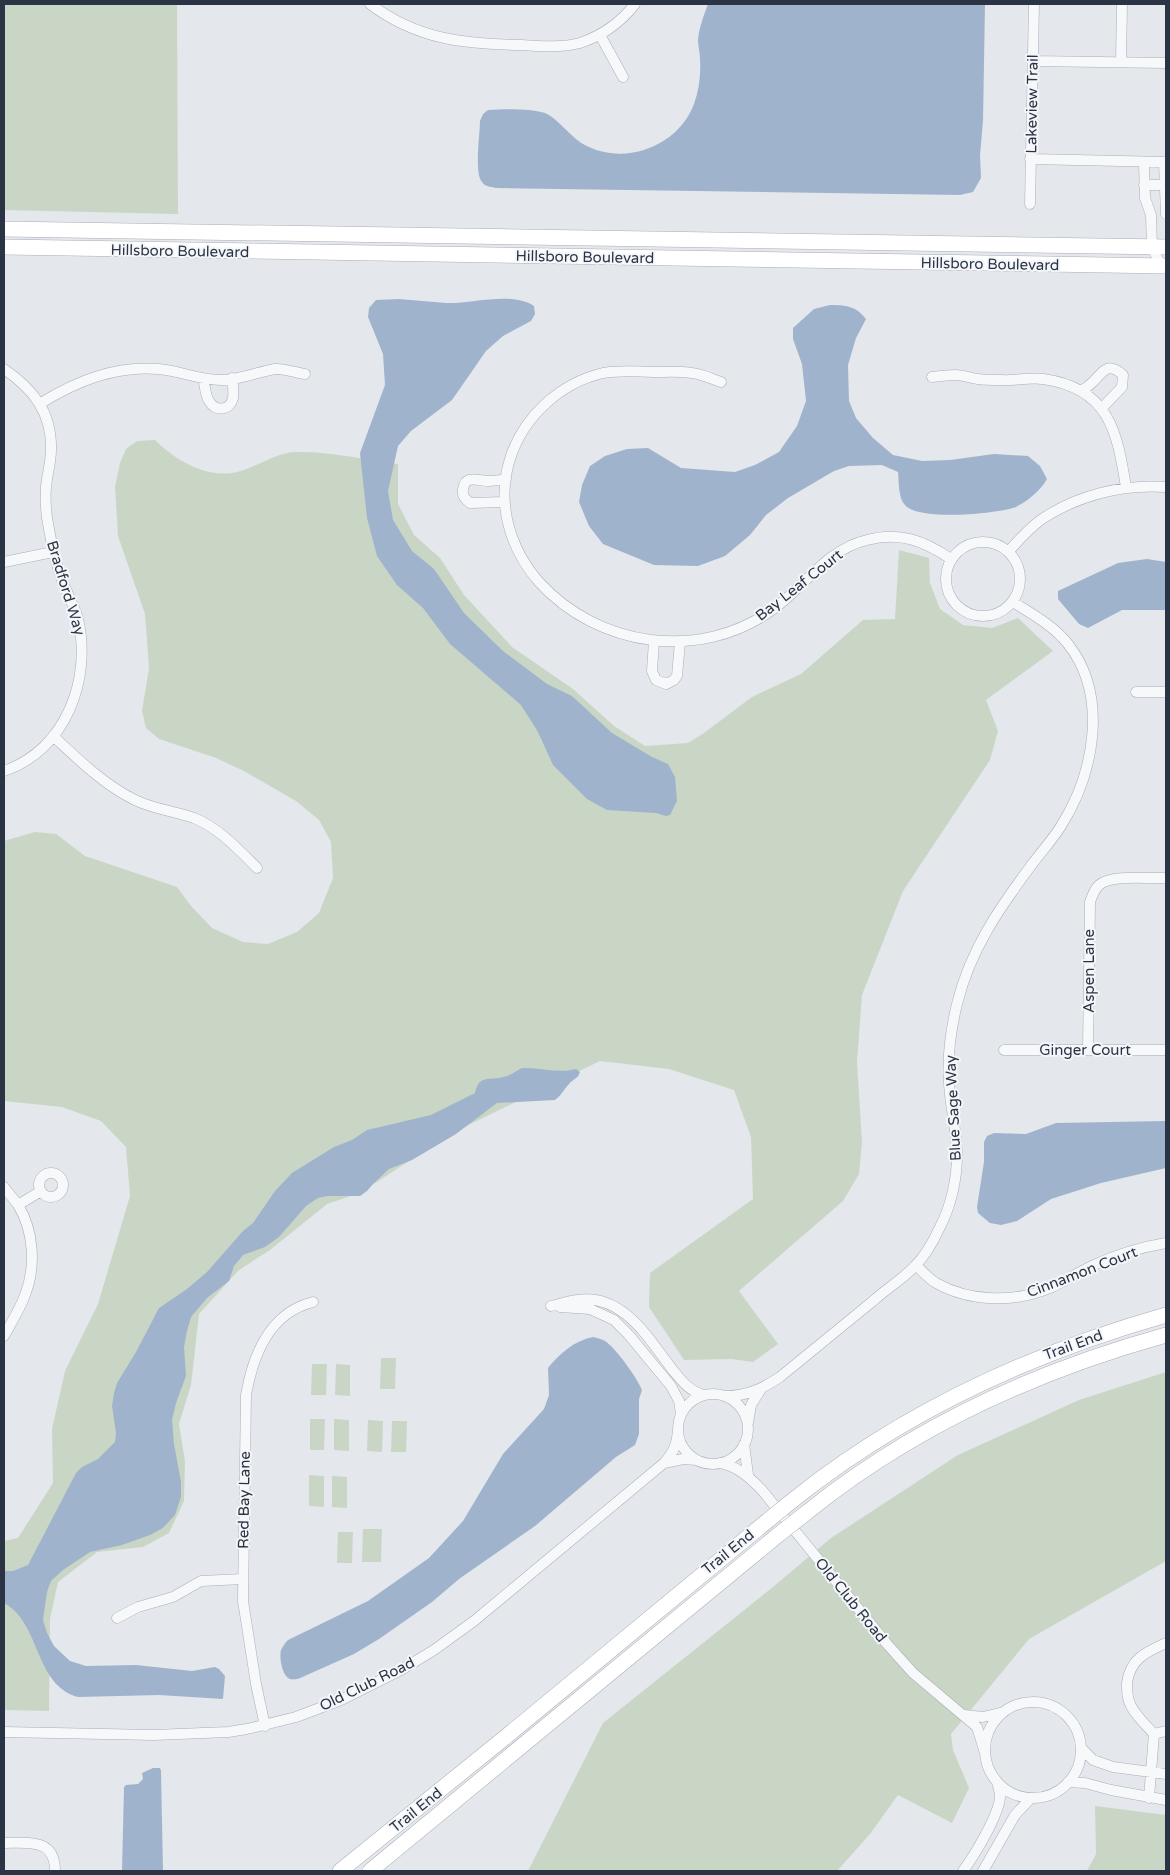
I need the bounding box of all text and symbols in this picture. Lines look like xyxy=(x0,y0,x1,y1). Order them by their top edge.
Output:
street label: Lakeview Trail xyxy=(1022,54,1042,154)
street label: Hillsboro Boulevard xyxy=(110,241,250,261)
street label: Hillsboro Boulevard xyxy=(515,247,655,267)
street label: Hillsboro Boulevard xyxy=(920,254,1060,274)
street label: Bradford Way xyxy=(43,538,89,638)
street label: Bay Leaf Court xyxy=(752,545,846,625)
street label: Aspen Lane xyxy=(1080,929,1098,1013)
street label: Ginger Court xyxy=(1039,1041,1131,1059)
street label: Blue Sage Way xyxy=(941,1055,965,1161)
street label: Cinnamon Court xyxy=(1024,1243,1140,1301)
street label: Trail End xyxy=(1041,1326,1105,1364)
street label: Red Bay Lane xyxy=(234,1451,254,1549)
street label: Trail End xyxy=(698,1526,758,1578)
street label: Old Club Road xyxy=(811,1554,891,1646)
street label: Old Club Road xyxy=(317,1653,417,1715)
street label: Trail End xyxy=(386,1784,446,1836)

